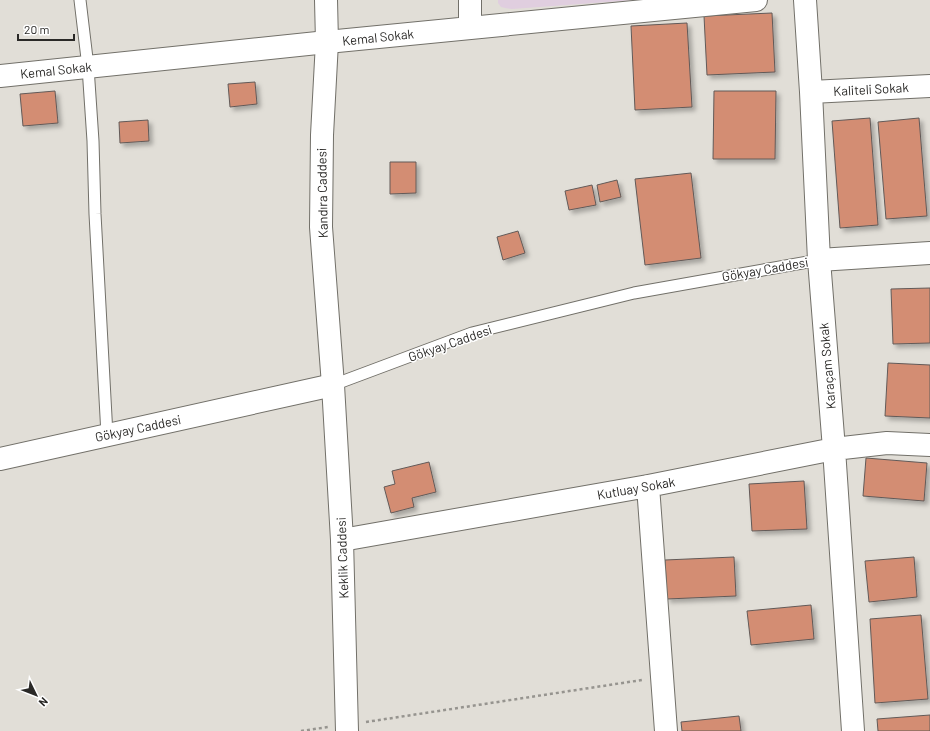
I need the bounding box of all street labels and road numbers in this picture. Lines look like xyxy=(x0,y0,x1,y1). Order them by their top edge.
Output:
street label: Kemal Sokak xyxy=(341,25,415,49)
street label: Kemal Sokak xyxy=(19,58,93,82)
street label: Kaliteli Sokak xyxy=(833,79,910,99)
street label: Kandıra Caddesi xyxy=(313,148,331,238)
street label: Gökyay Caddesi xyxy=(721,254,809,284)
street label: Gökyay Caddesi xyxy=(406,321,494,365)
street label: Karaçam Sokak xyxy=(815,322,839,410)
street label: Gökyay Caddesi xyxy=(94,411,182,445)
street label: Kutluay Sokak xyxy=(596,473,677,503)
street label: Keklik Caddesi xyxy=(333,517,351,599)

